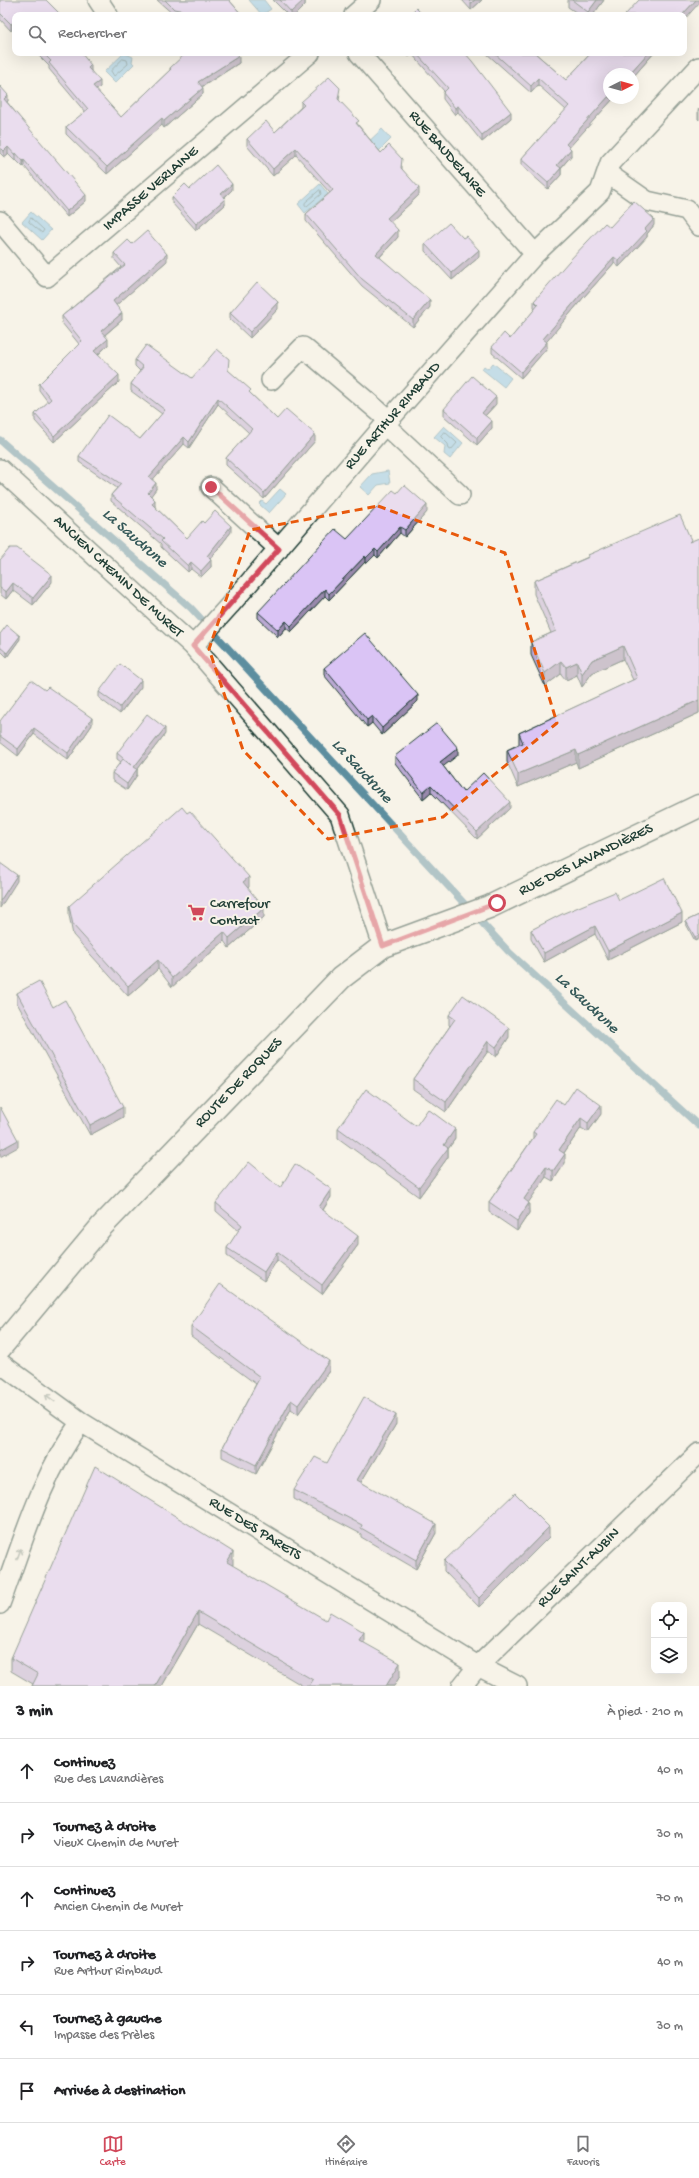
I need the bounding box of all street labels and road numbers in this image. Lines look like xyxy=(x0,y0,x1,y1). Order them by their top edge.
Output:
street label: RUE BAUDELAIRE xyxy=(404,107,490,201)
street label: IMPASSE VERLAINE xyxy=(100,142,203,235)
street label: RUE ARTHUR RIMBAUD xyxy=(341,358,445,474)
street label: ANCIEN CHEMIN DE MURET xyxy=(49,512,188,643)
street label: RUE DES LAVANDIÈRES xyxy=(516,820,656,900)
street label: ROUTE DE ROQUES xyxy=(191,1034,287,1132)
street label: RUE DES PARETS xyxy=(205,1493,305,1565)
street label: RUE SAINT-AUBIN xyxy=(534,1524,624,1612)

